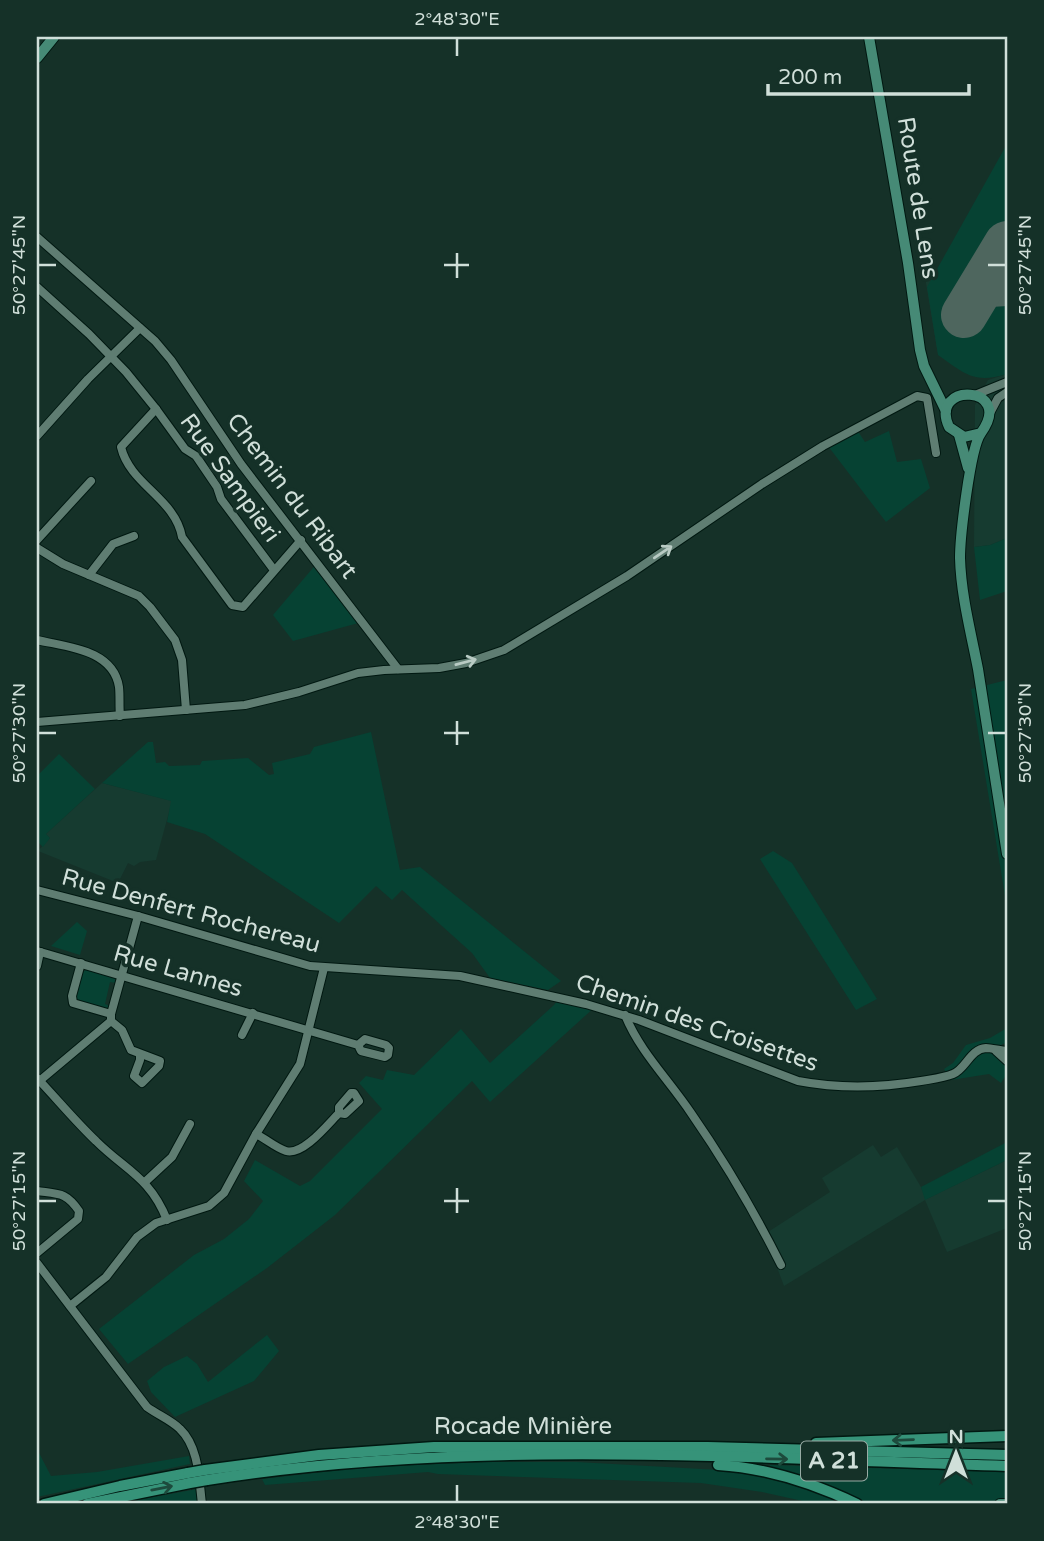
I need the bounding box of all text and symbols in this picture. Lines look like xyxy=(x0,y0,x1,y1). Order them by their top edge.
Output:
text: 2°48'30"E xyxy=(414,8,500,30)
scale bar xyxy=(768,52,969,96)
text: 200 m xyxy=(778,65,842,90)
street label: Route de Lens xyxy=(891,115,945,281)
text: 50°27'45"N xyxy=(8,215,30,315)
text: 50°27'45"N xyxy=(1014,215,1036,315)
street label: Chemin du Ribart xyxy=(220,407,364,585)
street label: Rue Sampieri xyxy=(174,408,286,548)
one-way arrow xyxy=(653,545,673,559)
one-way arrow xyxy=(454,655,477,668)
text: 50°27'30"N xyxy=(8,683,30,783)
text: 50°27'30"N xyxy=(1014,683,1036,783)
street label: Rue Denfert Rochereau xyxy=(58,862,324,960)
street label: Rue Lannes xyxy=(110,939,246,1003)
street label: Chemin des Croisettes xyxy=(572,968,822,1078)
text: 50°27'15"N xyxy=(8,1151,30,1251)
text: 50°27'15"N xyxy=(1014,1151,1036,1251)
street label: Rocade Minière xyxy=(434,1412,612,1441)
north arrow xyxy=(922,1418,992,1488)
text: N xyxy=(948,1426,964,1448)
one-way arrow xyxy=(891,1434,914,1447)
road number: A 21 xyxy=(801,1442,867,1480)
one-way arrow xyxy=(766,1453,789,1466)
one-way arrow xyxy=(150,1481,173,1495)
text: 2°48'30"E xyxy=(414,1511,500,1533)

